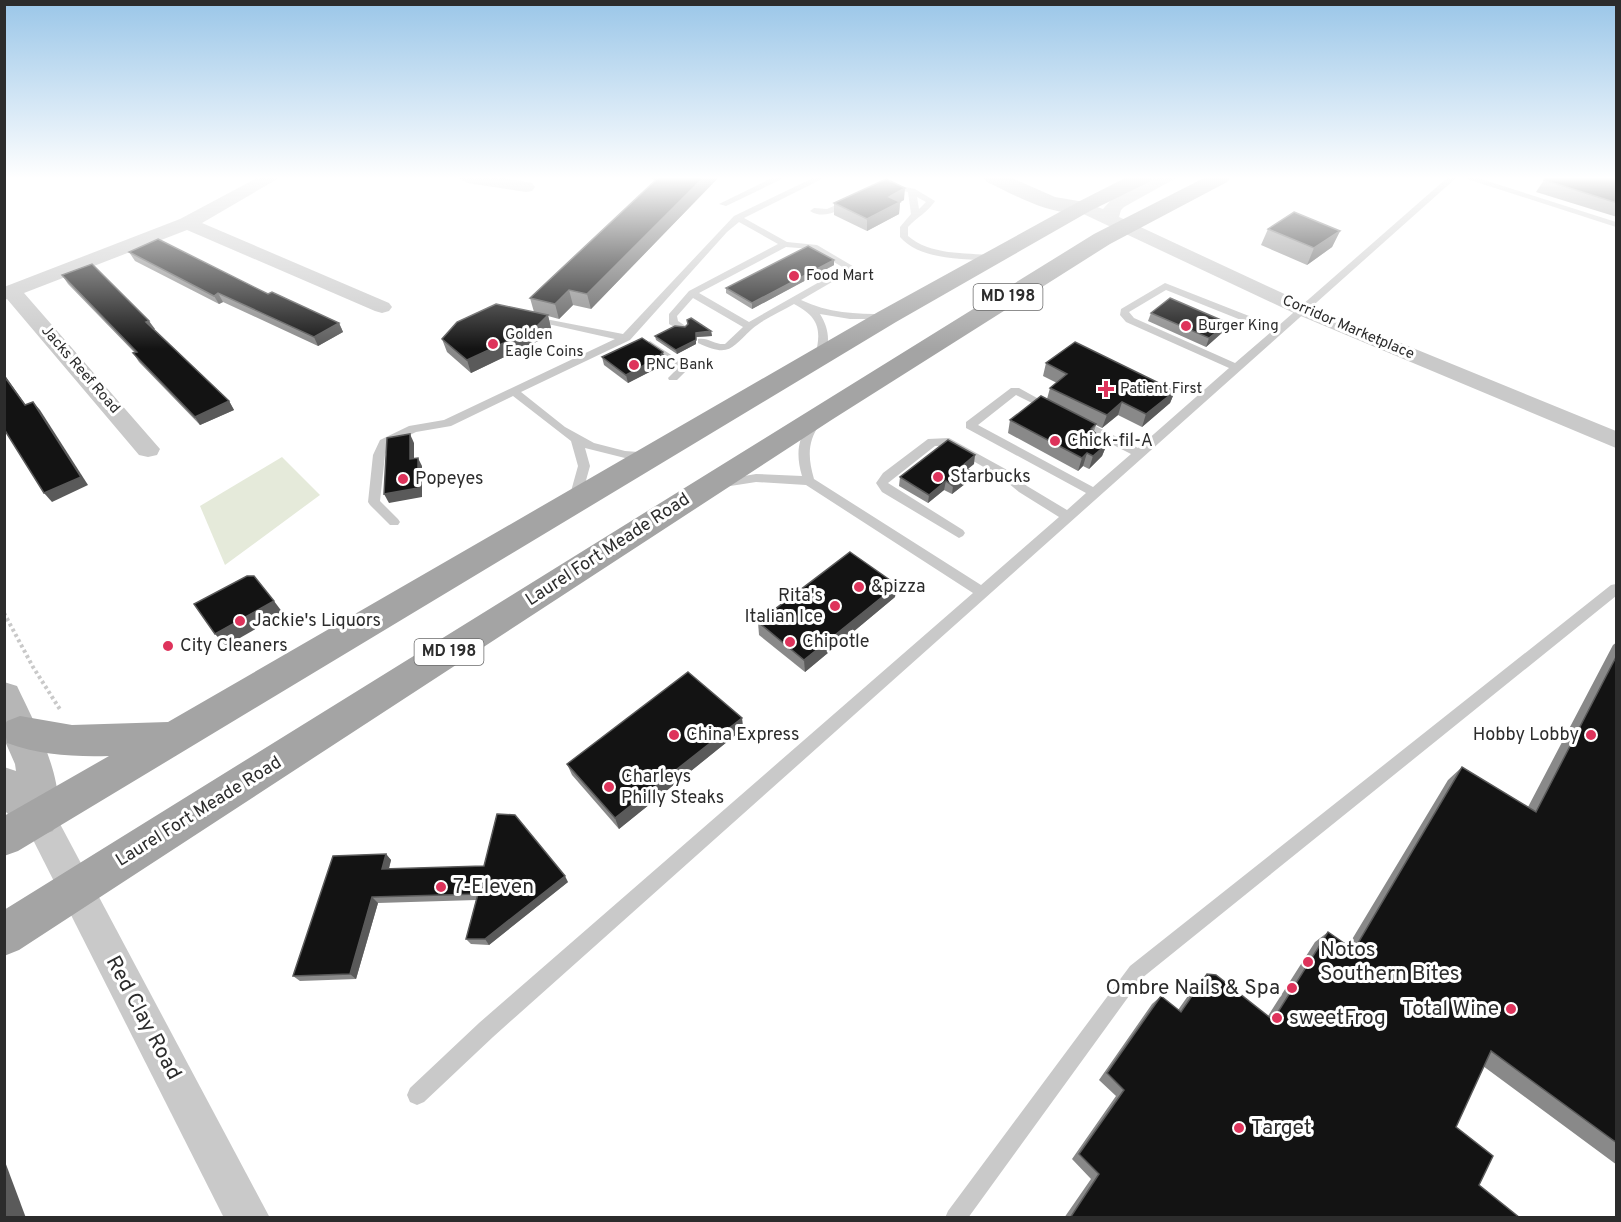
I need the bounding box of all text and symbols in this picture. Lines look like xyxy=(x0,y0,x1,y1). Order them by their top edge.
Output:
place label: Food Mart xyxy=(806,267,874,286)
marker: Food Mart xyxy=(787,269,801,283)
road number: MD 198 xyxy=(974,284,1042,310)
street label: Corridor Marketplace xyxy=(1279,292,1417,364)
place label: Burger King xyxy=(1198,317,1279,336)
marker: Burger King xyxy=(1179,319,1193,333)
street label: Jacks Reef Road xyxy=(36,322,124,418)
place label: Golden Eagle Coins xyxy=(505,326,583,362)
marker: Golden Eagle Coins xyxy=(486,337,500,351)
place label: PNC Bank xyxy=(646,356,714,375)
marker: PNC Bank xyxy=(627,358,641,372)
marker: Patient First xyxy=(1097,380,1115,398)
place label: Patient First xyxy=(1120,380,1202,399)
place label: Chick-fil-A xyxy=(1067,430,1153,453)
marker: Chick-fil-A xyxy=(1048,434,1062,448)
place label: Starbucks xyxy=(950,466,1031,489)
place label: Popeyes xyxy=(415,468,484,491)
marker: Starbucks xyxy=(931,470,945,484)
marker: Popeyes xyxy=(396,472,410,486)
street label: Laurel Fort Meade Road xyxy=(521,488,695,612)
place label: &pizza xyxy=(871,576,926,599)
marker: &pizza xyxy=(852,580,866,594)
place label: Rita's Italian Ice xyxy=(745,585,823,629)
marker: Rita's Italian Ice xyxy=(828,599,842,613)
place label: Jackie's Liquors xyxy=(252,610,381,633)
marker: Jackie's Liquors xyxy=(233,614,247,628)
place label: Chipotle xyxy=(802,631,870,654)
place label: City Cleaners xyxy=(180,635,288,658)
marker: Chipotle xyxy=(783,635,797,649)
marker: City Cleaners xyxy=(161,639,175,653)
road number: MD 198 xyxy=(414,639,484,665)
place label: China Express xyxy=(686,724,800,747)
place label: Hobby Lobby xyxy=(1473,724,1579,747)
marker: China Express xyxy=(667,728,681,742)
marker: Hobby Lobby xyxy=(1584,728,1598,742)
street label: Laurel Fort Meade Road xyxy=(112,752,286,872)
place label: Charleys Philly Steaks xyxy=(621,766,724,810)
marker: Charleys Philly Steaks xyxy=(602,780,616,794)
place label: 7-Eleven xyxy=(453,874,534,901)
marker: 7-Eleven xyxy=(434,880,448,894)
place label: Notos Southern Bites xyxy=(1320,937,1460,988)
street label: Red Clay Road xyxy=(99,951,187,1085)
marker: Notos Southern Bites xyxy=(1301,955,1315,969)
place label: Ombre Nails & Spa xyxy=(1105,975,1280,1002)
marker: Ombre Nails & Spa xyxy=(1285,981,1299,995)
place label: Total Wine xyxy=(1402,996,1499,1023)
marker: Total Wine xyxy=(1504,1002,1518,1016)
place label: sweetFrog xyxy=(1289,1005,1386,1032)
marker: sweetFrog xyxy=(1270,1011,1284,1025)
place label: Target xyxy=(1251,1115,1312,1142)
marker: Target xyxy=(1232,1121,1246,1135)

